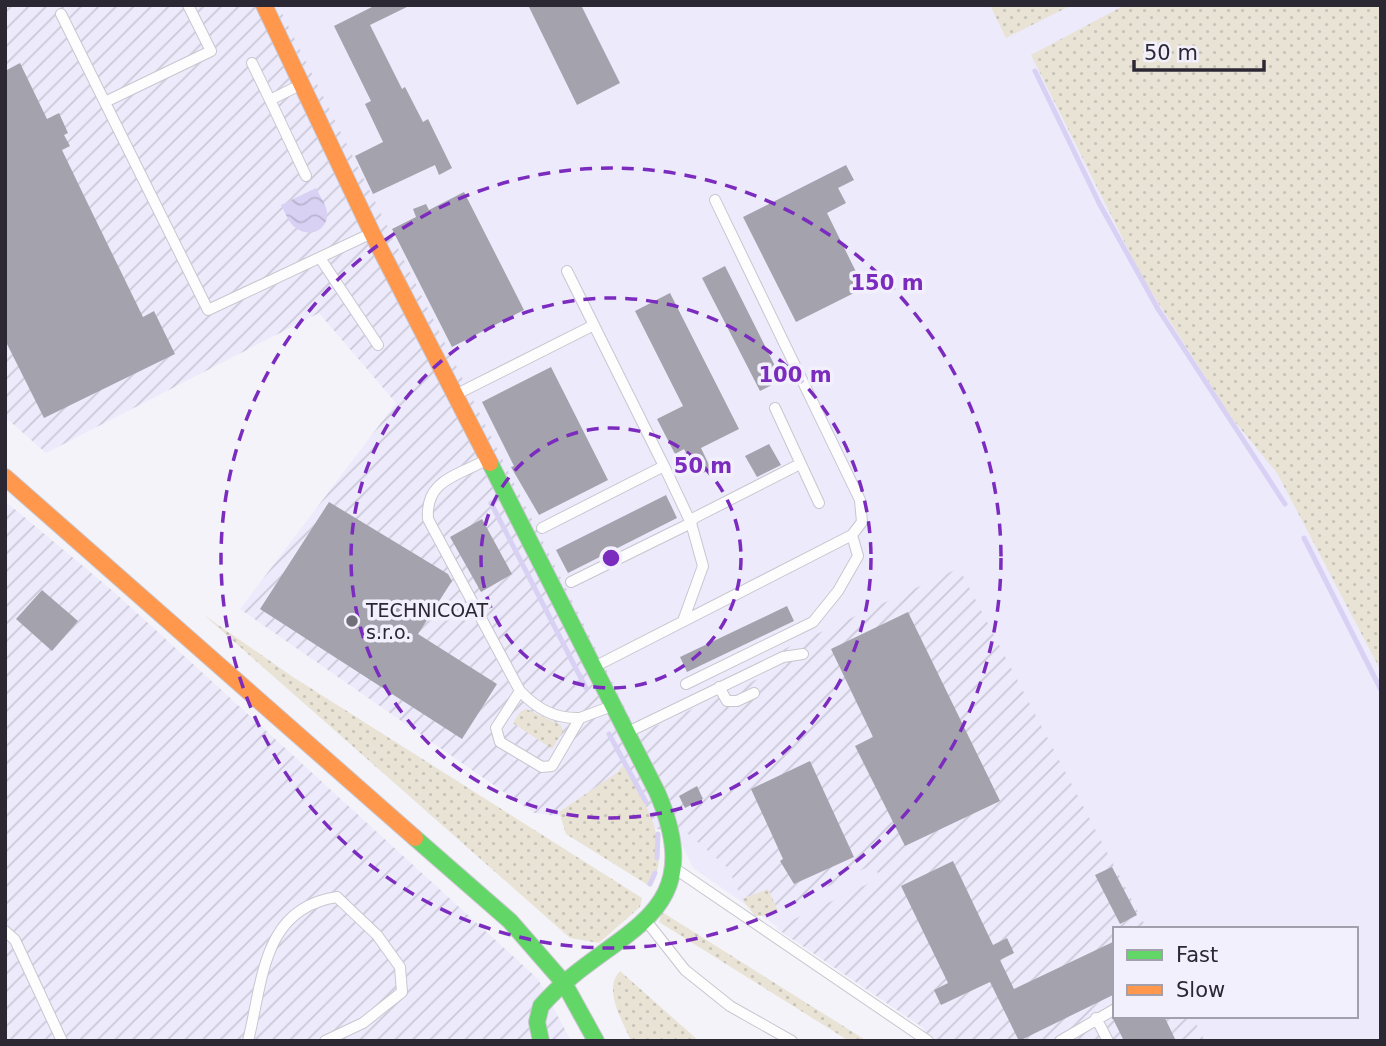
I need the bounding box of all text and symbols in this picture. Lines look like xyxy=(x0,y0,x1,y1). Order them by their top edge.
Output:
scale bar xyxy=(1134,28,1264,72)
text: 50 m xyxy=(1144,41,1198,65)
text: 150 m xyxy=(850,271,924,295)
text: 100 m xyxy=(758,363,832,387)
text: 50 m xyxy=(674,454,732,478)
centre of rings xyxy=(599,546,623,570)
place label: TECHNICOAT s.r.o. xyxy=(365,599,488,643)
marker: TECHNICOAT s.r.o. xyxy=(344,613,360,629)
legend xyxy=(1113,927,1358,1018)
text: Fast xyxy=(1176,943,1218,967)
text: Slow xyxy=(1176,978,1225,1002)

